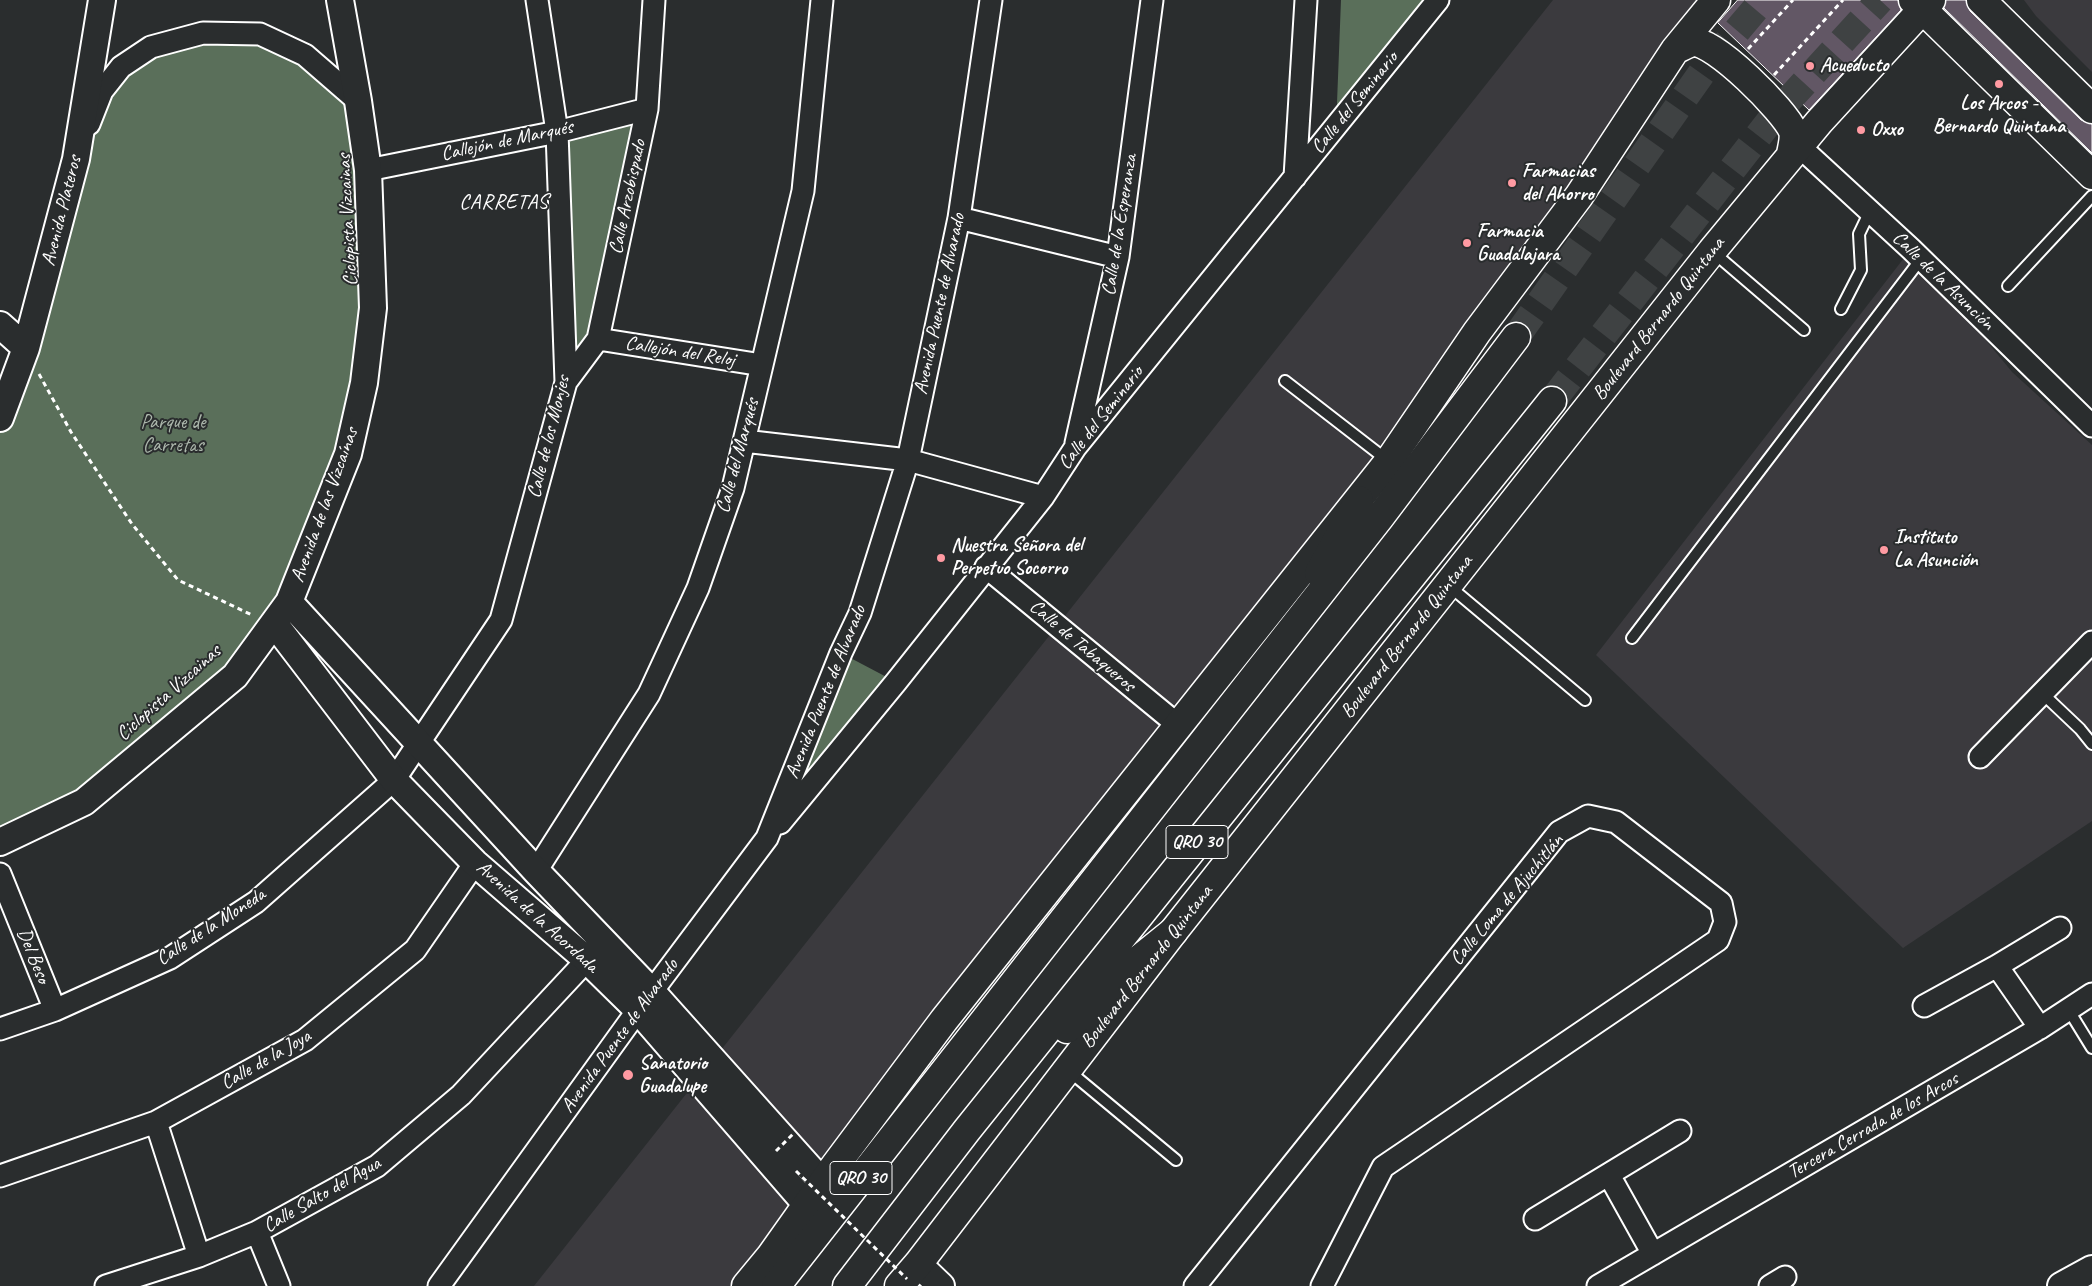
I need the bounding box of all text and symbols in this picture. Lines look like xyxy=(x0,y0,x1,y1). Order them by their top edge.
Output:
street label: Calle del Seminario xyxy=(1306,47,1404,159)
place label: Acueducto xyxy=(1820,54,1889,78)
marker: Acueducto xyxy=(1804,60,1816,72)
marker: Los Arcos - Bernardo Quintana xyxy=(1993,78,2005,90)
place label: Los Arcos - Bernardo Quintana xyxy=(1933,92,2065,139)
street label: Callejón de Marqués xyxy=(439,115,575,167)
place label: Oxxo xyxy=(1871,118,1903,142)
marker: Oxxo xyxy=(1855,124,1867,136)
street label: Calle Arzobispado xyxy=(604,137,652,257)
street label: Ciclopista Vizcainas xyxy=(333,153,363,287)
street label: Calle de la Esperanza xyxy=(1097,153,1143,297)
street label: Avenida Plateros xyxy=(37,154,87,268)
place label: Farmacias del Ahorro xyxy=(1522,160,1595,207)
marker: Farmacias del Ahorro xyxy=(1506,177,1518,189)
district label: CARRETAS xyxy=(459,189,549,215)
street label: Avenida Puente de Alvarado xyxy=(909,211,971,397)
place label: Farmacia Guadalajara xyxy=(1477,220,1559,267)
street label: Calle de la Asunción xyxy=(1887,226,1999,336)
street label: Boulevard Bernardo Quintana xyxy=(1588,232,1730,406)
marker: Farmacia Guadalajara xyxy=(1461,237,1473,249)
street label: Callejón del Reloj xyxy=(623,331,737,373)
street label: Calle del Seminario xyxy=(1053,361,1149,475)
street label: Calle de los Monjes xyxy=(522,373,576,501)
street label: Calle del Marqués xyxy=(711,396,765,516)
park label: Parque de Carretas xyxy=(140,411,206,458)
street label: Avenida de las Vizcaínas xyxy=(286,424,364,586)
place label: Instituto La Asunción xyxy=(1894,526,1978,573)
place label: Nuestra Señora del Perpetuo Socorro xyxy=(951,534,1082,581)
marker: Instituto La Asunción xyxy=(1878,544,1890,556)
street label: Boulevard Bernardo Quintana xyxy=(1336,550,1478,724)
marker: Nuestra Señora del Perpetuo Socorro xyxy=(935,552,947,564)
street label: Calle de Tabaqueros xyxy=(1024,595,1140,697)
street label: Avenida Puente de Alvarado xyxy=(780,602,872,782)
street label: Ciclopista Vizcainas xyxy=(112,640,226,746)
road number: QRO 30 xyxy=(1166,826,1228,859)
street label: Calle Loma de Ajuchitlán xyxy=(1445,829,1569,971)
street label: Avenida de la Acordada xyxy=(471,856,603,978)
street label: Boulevard Bernardo Quintana xyxy=(1076,880,1218,1054)
street label: Calle de la Moneda xyxy=(152,883,270,971)
street label: Del Beso xyxy=(11,925,55,987)
street label: Avenida Puente de Alvarado xyxy=(556,954,684,1118)
street label: Calle de la Joya xyxy=(217,1025,315,1095)
place label: Sanatorio Guadalupe xyxy=(639,1052,707,1099)
street label: Tercera Cerrada de los Arcos xyxy=(1783,1067,1963,1185)
marker: Sanatorio Guadalupe xyxy=(621,1068,635,1082)
street label: Calle Salto del Agua xyxy=(259,1152,385,1238)
road number: QRO 30 xyxy=(830,1162,892,1194)

